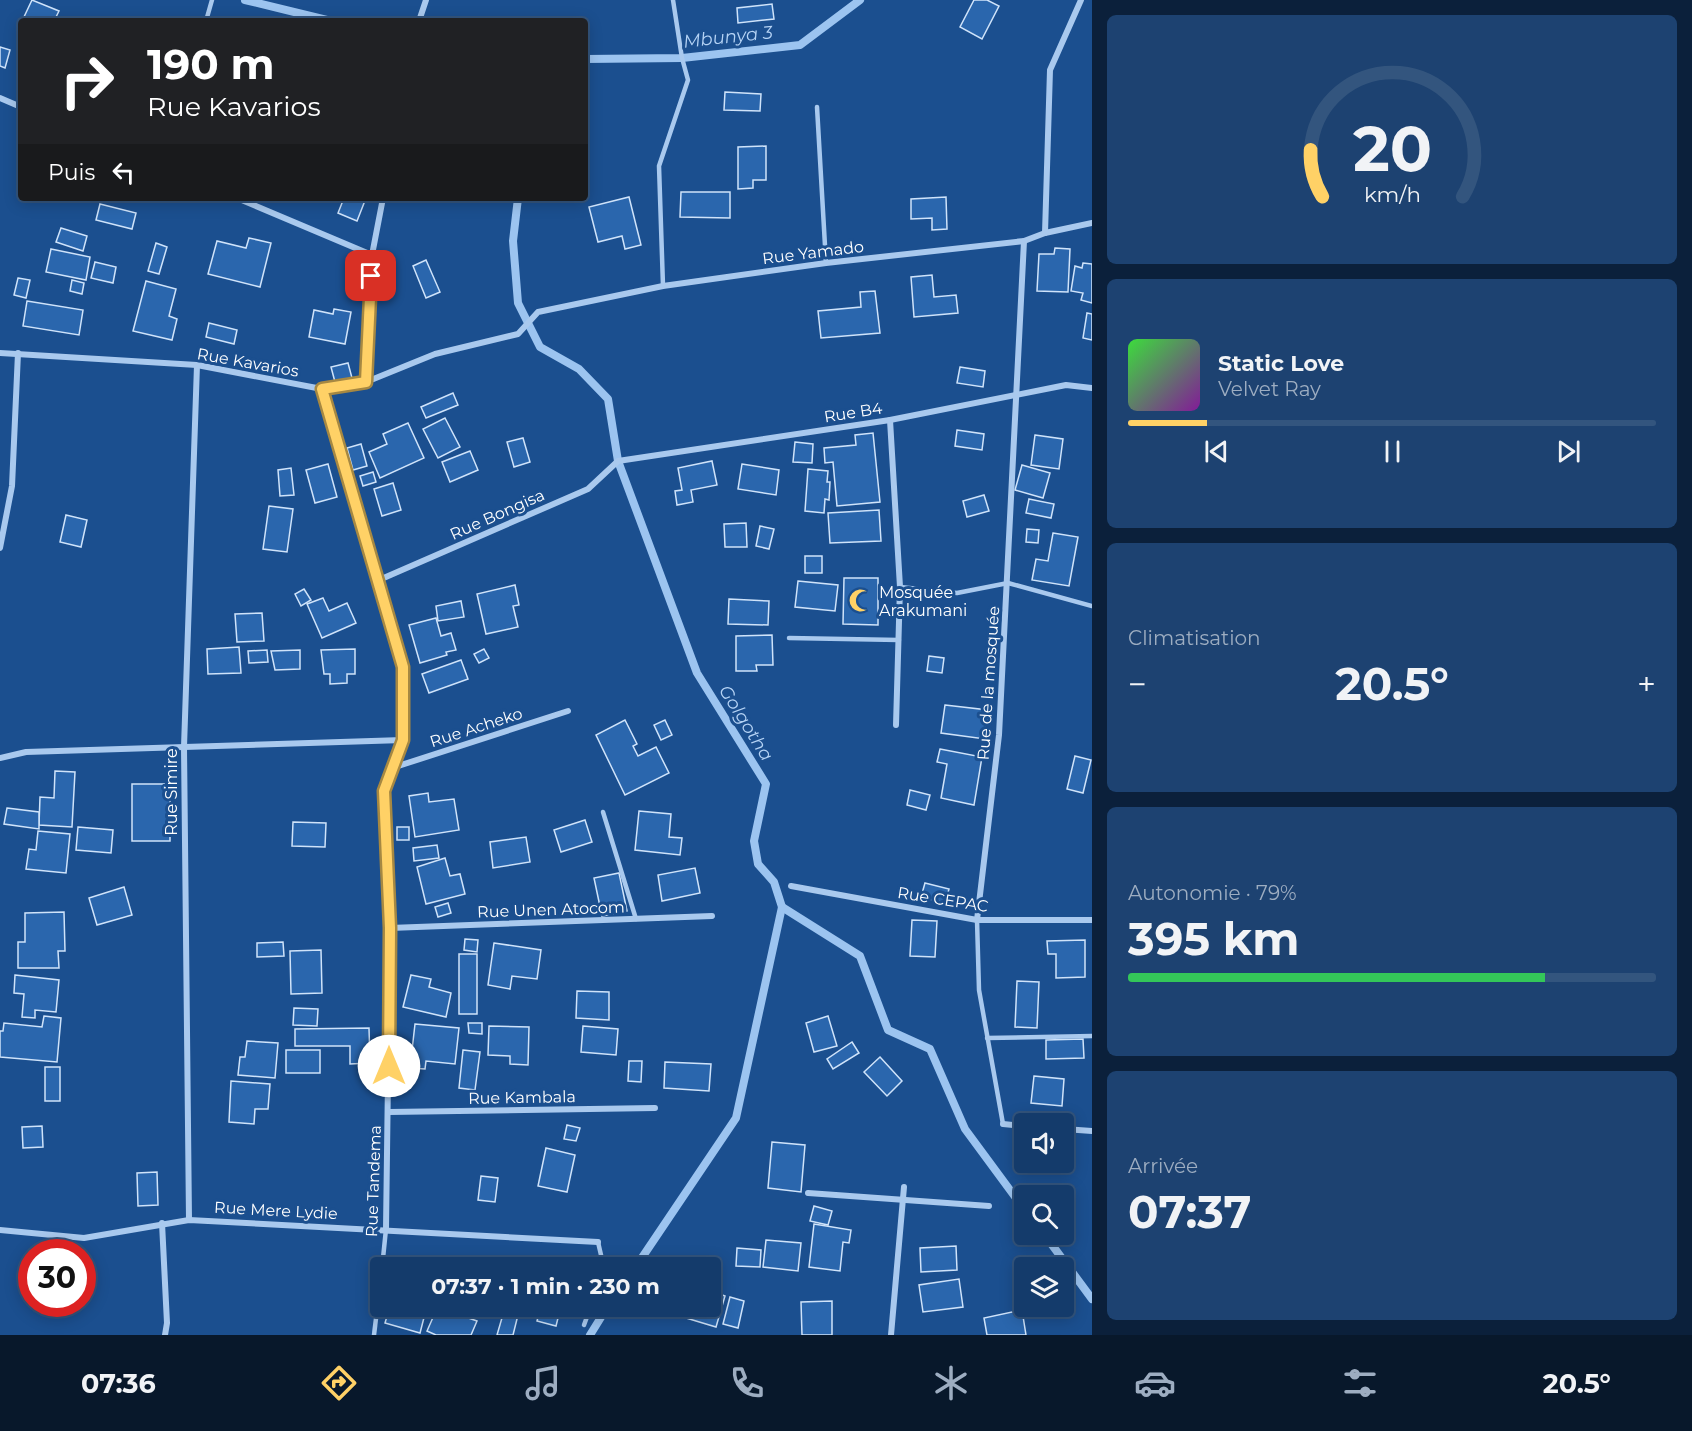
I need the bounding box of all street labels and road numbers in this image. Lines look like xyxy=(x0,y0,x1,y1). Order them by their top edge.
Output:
street label: Rue Yamado xyxy=(761,237,865,268)
street label: Rue Kavarios xyxy=(196,344,300,381)
street label: Rue B4 xyxy=(823,398,884,426)
street label: Rue Bongisa xyxy=(447,485,547,544)
street label: Rue de la mosquée xyxy=(974,605,1003,761)
street label: Rue Acheko xyxy=(427,704,525,751)
street label: Rue Simire xyxy=(162,748,181,836)
street label: Rue CEPAC xyxy=(896,883,990,916)
street label: Rue Unen Atocom xyxy=(477,897,625,922)
street label: Rue Kambala xyxy=(468,1087,576,1108)
street label: Rue Tandema xyxy=(362,1125,385,1237)
street label: Rue Mere Lydie xyxy=(214,1198,338,1223)

